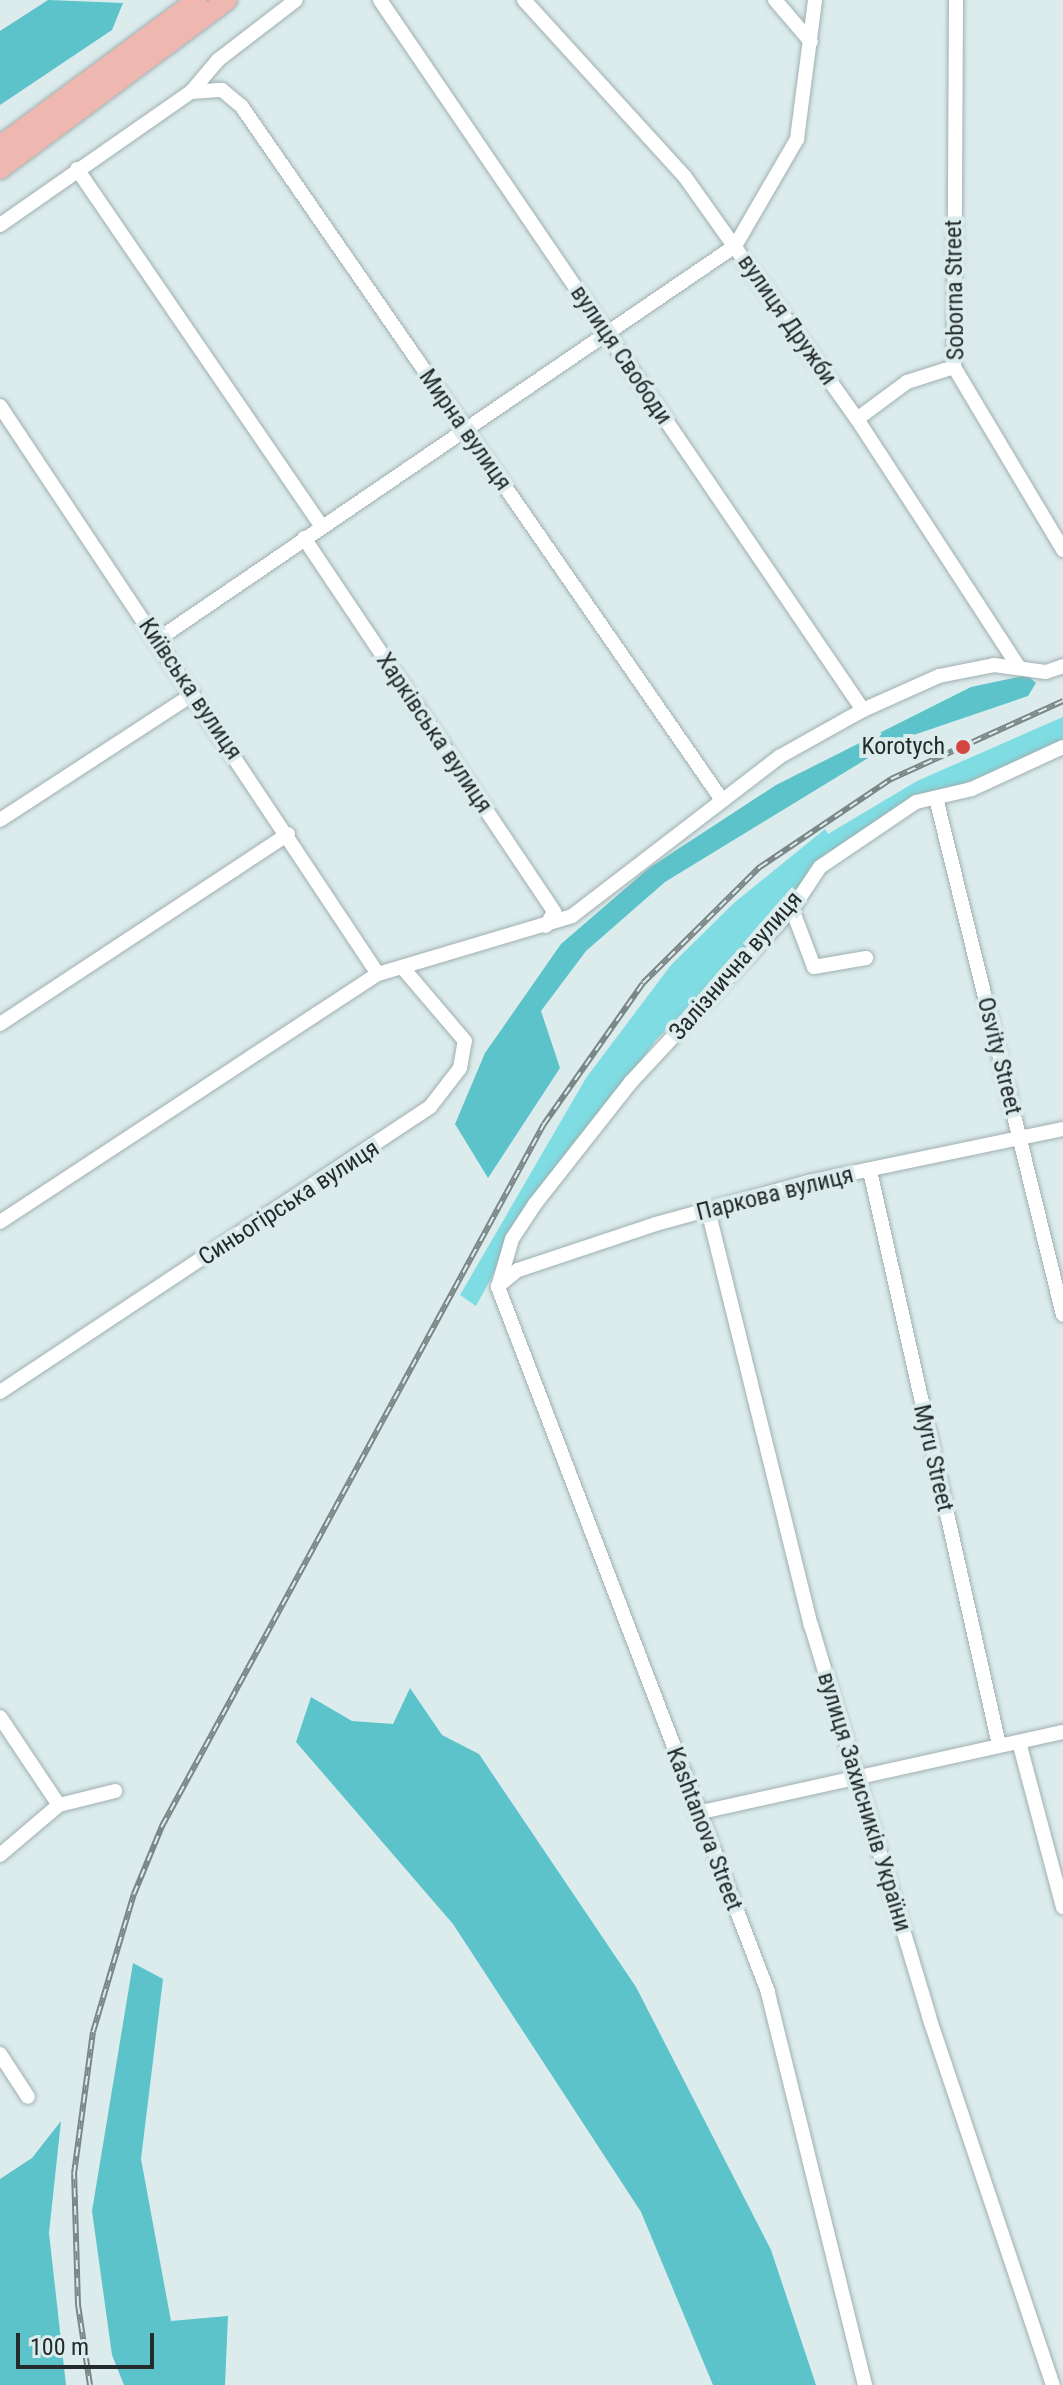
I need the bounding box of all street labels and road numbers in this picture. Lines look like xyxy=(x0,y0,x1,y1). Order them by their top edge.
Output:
street label: Soborna Street xyxy=(939,219,971,361)
street label: вулиця Дружби xyxy=(731,249,843,391)
street label: вулиця Свободи xyxy=(564,280,678,430)
street label: Мирна вулиця xyxy=(413,364,517,496)
street label: Київська вулиця xyxy=(132,613,248,765)
street label: Харківська вулиця xyxy=(370,647,498,819)
street label: Залізнична вулиця xyxy=(664,886,808,1046)
street label: Osvity Street xyxy=(971,994,1027,1118)
street label: Синьогірська вулиця xyxy=(193,1134,385,1272)
street label: Паркова вулиця xyxy=(693,1161,857,1227)
street label: Myru Street xyxy=(907,1402,959,1514)
street label: вулиця Захисників України xyxy=(811,1669,917,1935)
street label: Kashtanova Street xyxy=(660,1743,748,1915)

